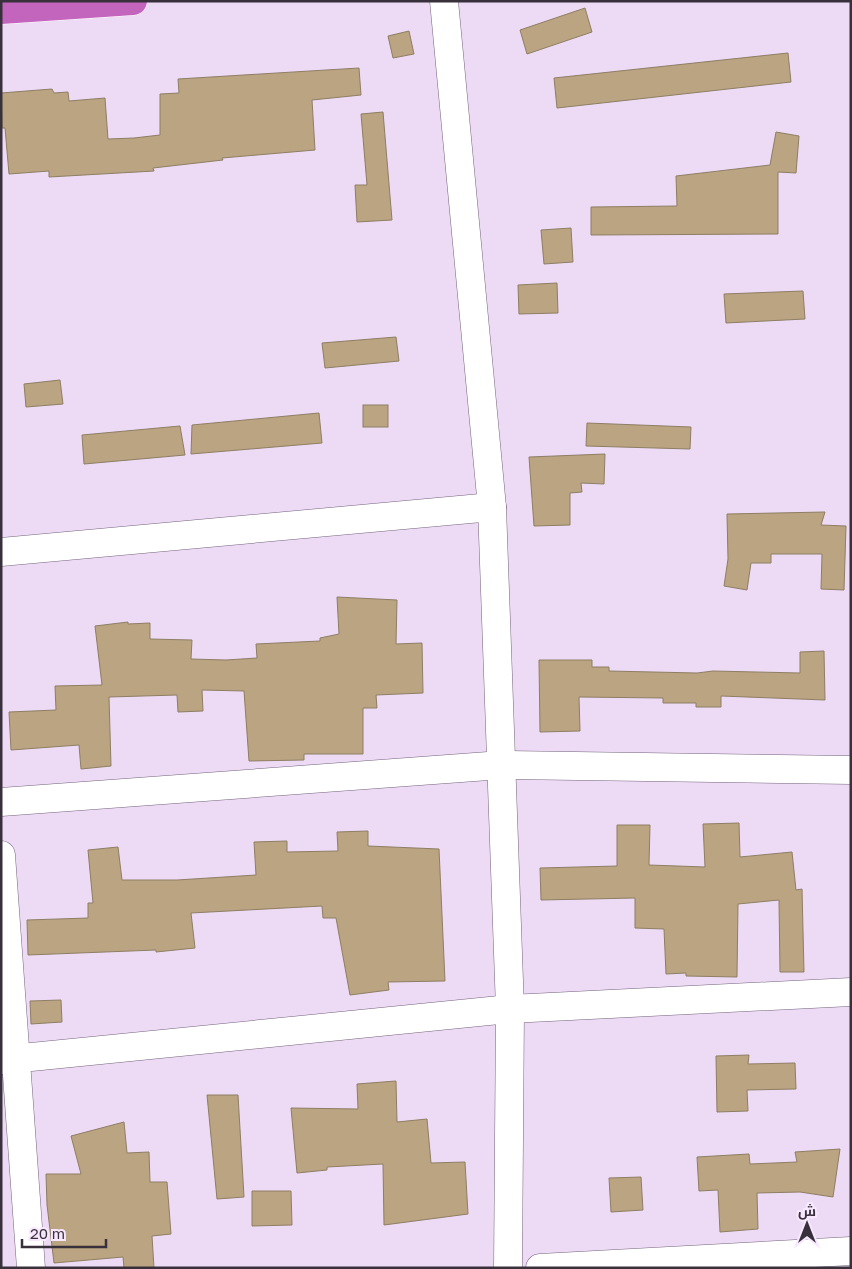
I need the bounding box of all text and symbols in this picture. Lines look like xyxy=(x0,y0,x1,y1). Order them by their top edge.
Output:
north arrow xyxy=(782,1199,832,1249)
text: ش xyxy=(798,1202,816,1220)
scale bar xyxy=(22,1216,106,1248)
text: 20 m xyxy=(30,1224,65,1242)

